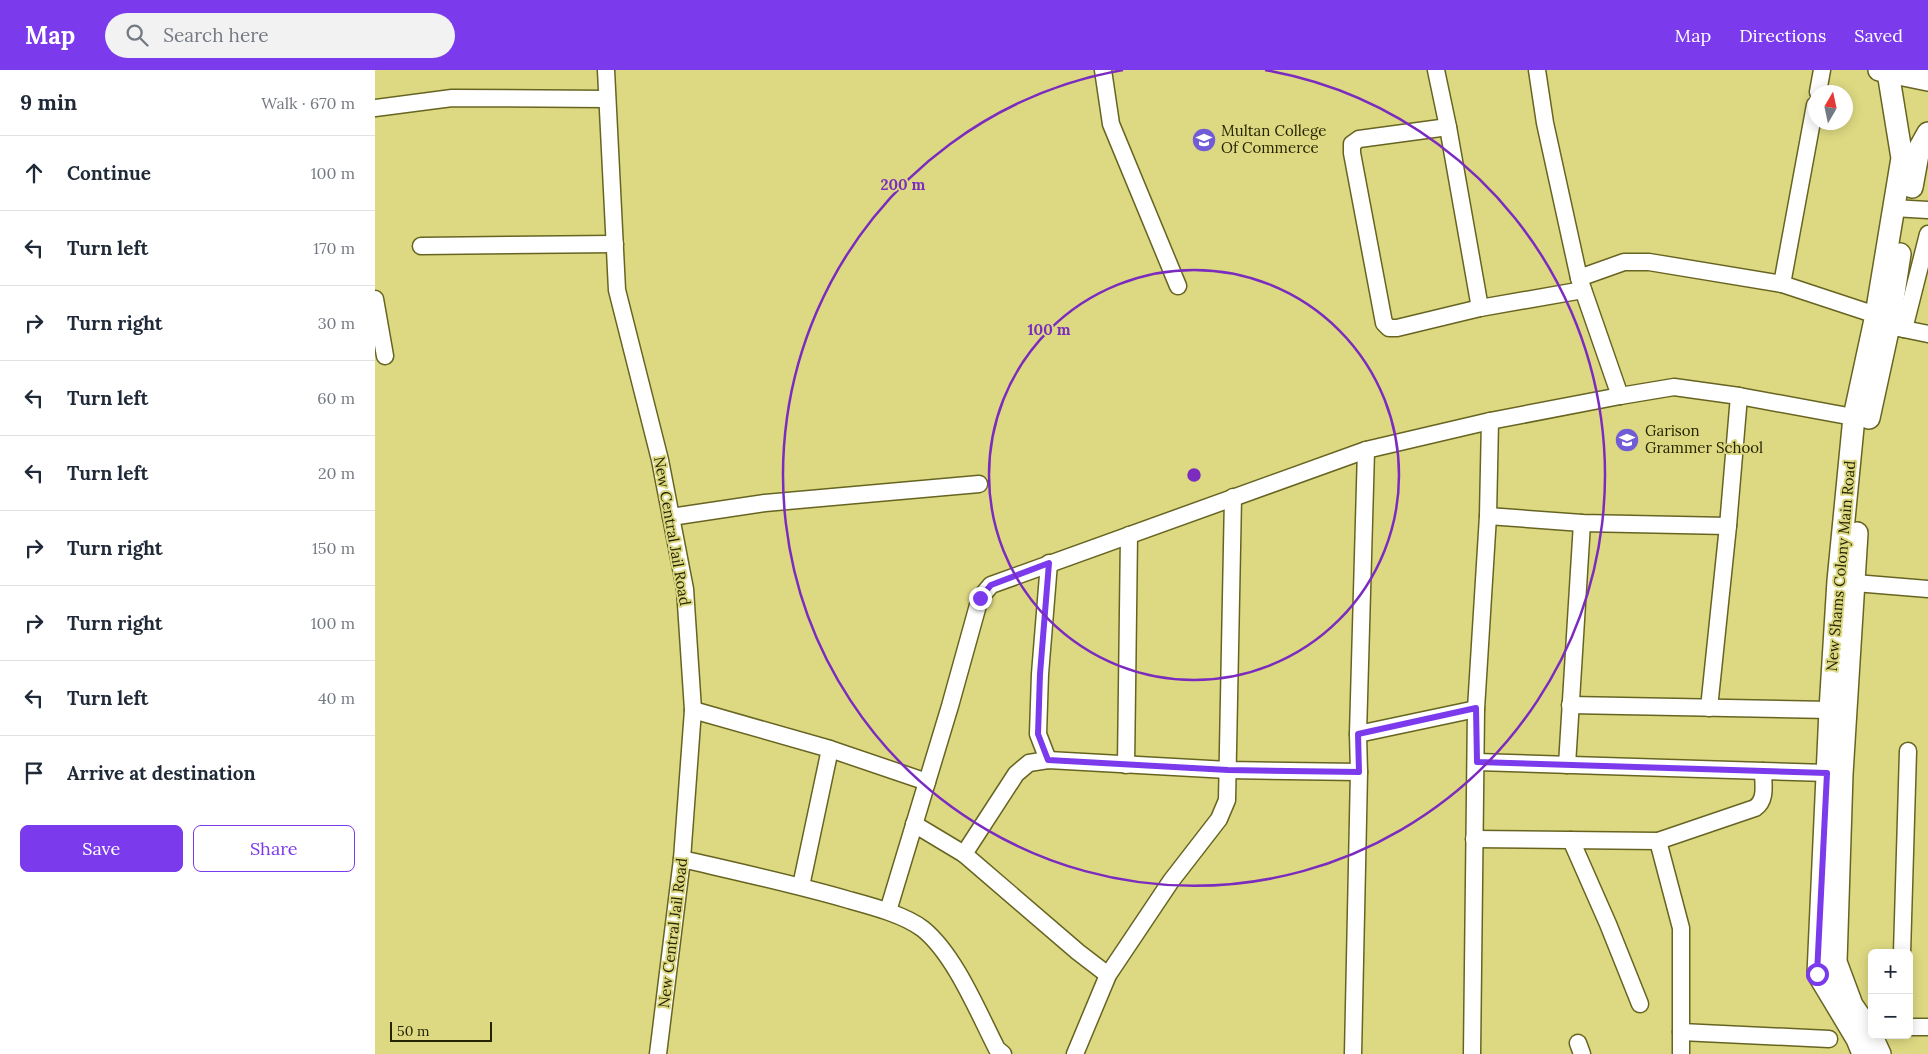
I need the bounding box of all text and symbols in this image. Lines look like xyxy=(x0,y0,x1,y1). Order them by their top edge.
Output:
search box xyxy=(105,13,455,58)
text: Map xyxy=(25,20,75,51)
icon: search xyxy=(123,21,151,49)
text: Search here xyxy=(163,23,269,47)
text: Map xyxy=(1675,24,1711,47)
text: Directions xyxy=(1739,24,1826,47)
text: Saved xyxy=(1854,24,1903,47)
north arrow xyxy=(1808,85,1853,130)
text: 9 min xyxy=(20,89,77,116)
text: Walk · 670 m xyxy=(261,93,355,113)
place label: Multan College Of Commerce xyxy=(1221,121,1326,157)
school or university icon: Multan College Of Commerce xyxy=(1191,127,1217,153)
icon: ahead xyxy=(20,159,48,187)
text: Continue xyxy=(67,161,151,185)
text: 100 m xyxy=(311,163,355,183)
text: 200 m xyxy=(881,175,926,194)
icon: left xyxy=(20,234,48,262)
text: Turn left xyxy=(67,236,148,260)
text: 170 m xyxy=(313,238,355,258)
icon: right xyxy=(20,309,48,337)
text: Turn right xyxy=(67,311,163,335)
text: 30 m xyxy=(318,313,355,333)
text: 100 m xyxy=(1028,320,1071,339)
icon: left xyxy=(20,384,48,412)
text: Turn left xyxy=(67,386,148,410)
text: 60 m xyxy=(317,388,355,408)
place label: Garison Grammer School xyxy=(1645,421,1763,457)
school or university icon: Garison Grammer School xyxy=(1614,427,1640,453)
street label: New Central Jail Road xyxy=(650,455,695,607)
icon: left xyxy=(20,459,48,487)
street label: New Shams Colony Main Road xyxy=(1822,460,1859,672)
text: Turn left xyxy=(67,461,148,485)
text: 20 m xyxy=(318,463,355,483)
centre of rings xyxy=(1185,466,1203,484)
icon: right xyxy=(20,534,48,562)
text: Turn right xyxy=(67,536,163,560)
text: 150 m xyxy=(312,538,355,558)
route end xyxy=(969,587,992,610)
icon: right xyxy=(20,609,48,637)
text: Turn right xyxy=(67,611,163,635)
text: 100 m xyxy=(311,613,355,633)
icon: left xyxy=(20,684,48,712)
text: Turn left xyxy=(67,686,148,710)
text: 40 m xyxy=(318,688,355,708)
icon: arrive xyxy=(20,759,48,787)
text: Arrive at destination xyxy=(67,761,256,785)
button: Save xyxy=(20,825,183,872)
button: Share xyxy=(193,825,355,872)
street label: New Central Jail Road xyxy=(654,857,691,1009)
map controls xyxy=(1868,949,1913,1039)
button: + xyxy=(1868,949,1913,994)
route start xyxy=(1806,963,1829,986)
button: − xyxy=(1868,994,1913,1039)
scale bar xyxy=(390,1019,493,1042)
text: 50 m xyxy=(397,1022,430,1040)

